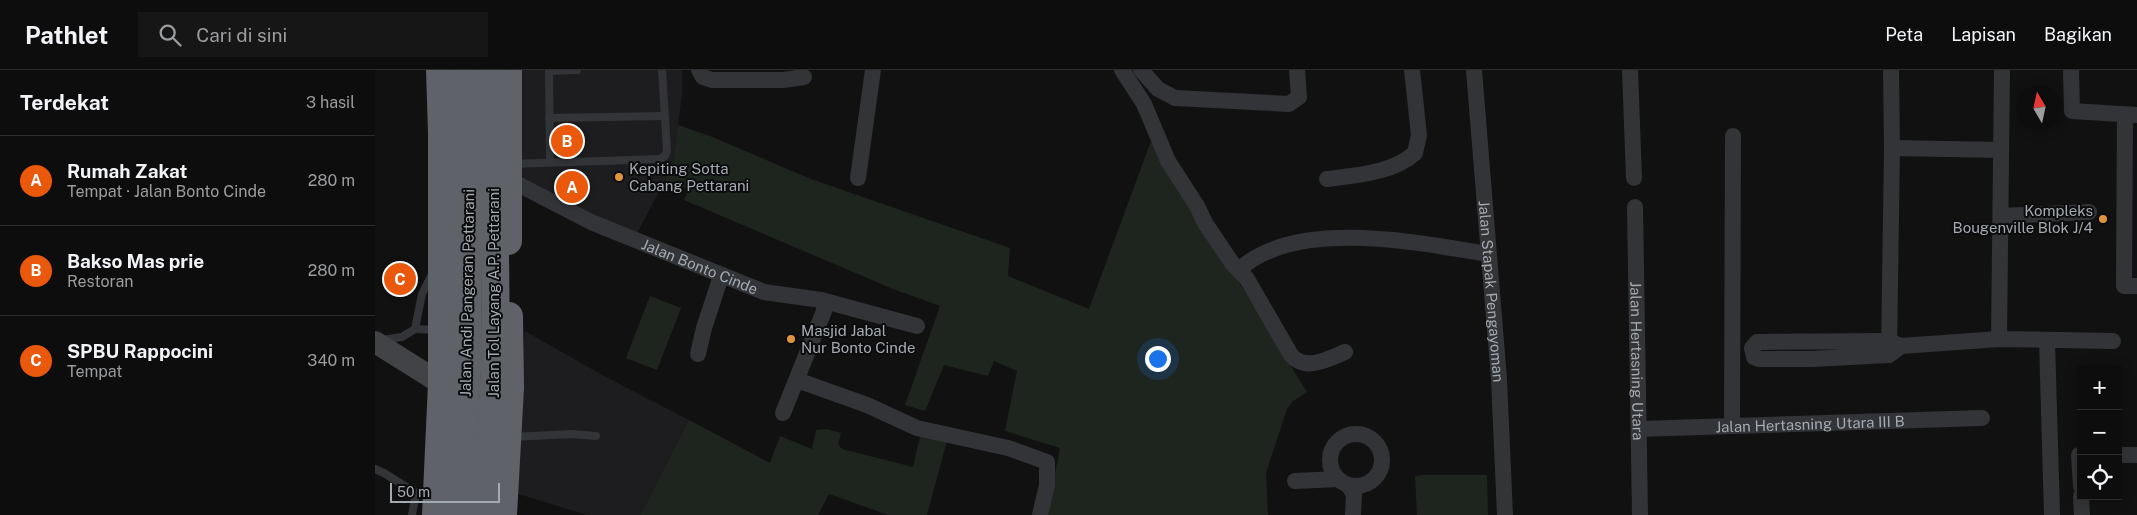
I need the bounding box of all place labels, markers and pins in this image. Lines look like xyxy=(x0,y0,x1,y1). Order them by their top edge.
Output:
pin: B xyxy=(551,122,583,160)
place label: Kepiting Sotta Cabang Pettarani xyxy=(629,160,749,194)
pin: A xyxy=(556,168,588,206)
marker: Kepiting Sotta Cabang Pettarani xyxy=(613,171,625,183)
place label: Kompleks Bougenville Blok J/4 xyxy=(1953,202,2093,236)
marker: Kompleks Bougenville Blok J/4 xyxy=(2097,213,2109,225)
pin: C xyxy=(384,260,416,298)
place label: Masjid Jabal Nur Bonto Cinde xyxy=(801,322,915,356)
marker: Masjid Jabal Nur Bonto Cinde xyxy=(785,333,797,345)

